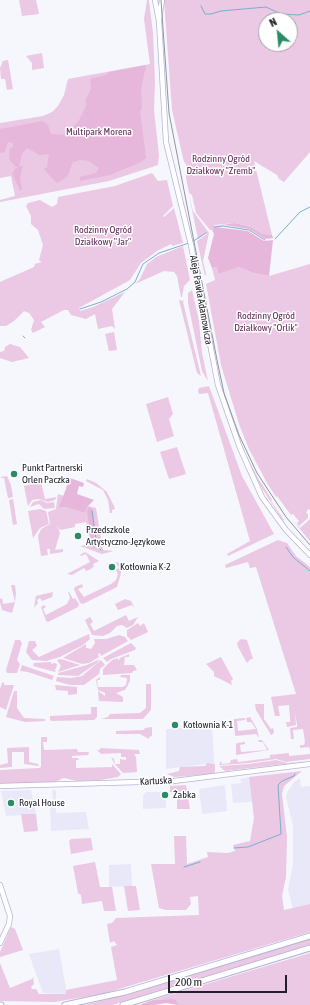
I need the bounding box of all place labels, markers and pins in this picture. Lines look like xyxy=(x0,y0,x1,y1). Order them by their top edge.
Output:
place label: Punkt Partnerski Orlen Paczka xyxy=(22,462,83,486)
marker: Punkt Partnerski Orlen Paczka xyxy=(9,469,19,479)
place label: Przedszkole Artystyczno-Językowe xyxy=(86,524,165,548)
marker: Przedszkole Artystyczno-Językowe xyxy=(73,531,83,541)
place label: Kotłownia K-2 xyxy=(120,561,171,573)
marker: Kotłownia K-2 xyxy=(107,562,117,572)
place label: Kotłownia K-1 xyxy=(183,719,233,731)
marker: Kotłownia K-1 xyxy=(170,720,180,730)
place label: Żabka xyxy=(173,789,196,801)
marker: Żabka xyxy=(160,790,170,800)
place label: Royal House xyxy=(19,797,65,809)
marker: Royal House xyxy=(6,798,16,808)

